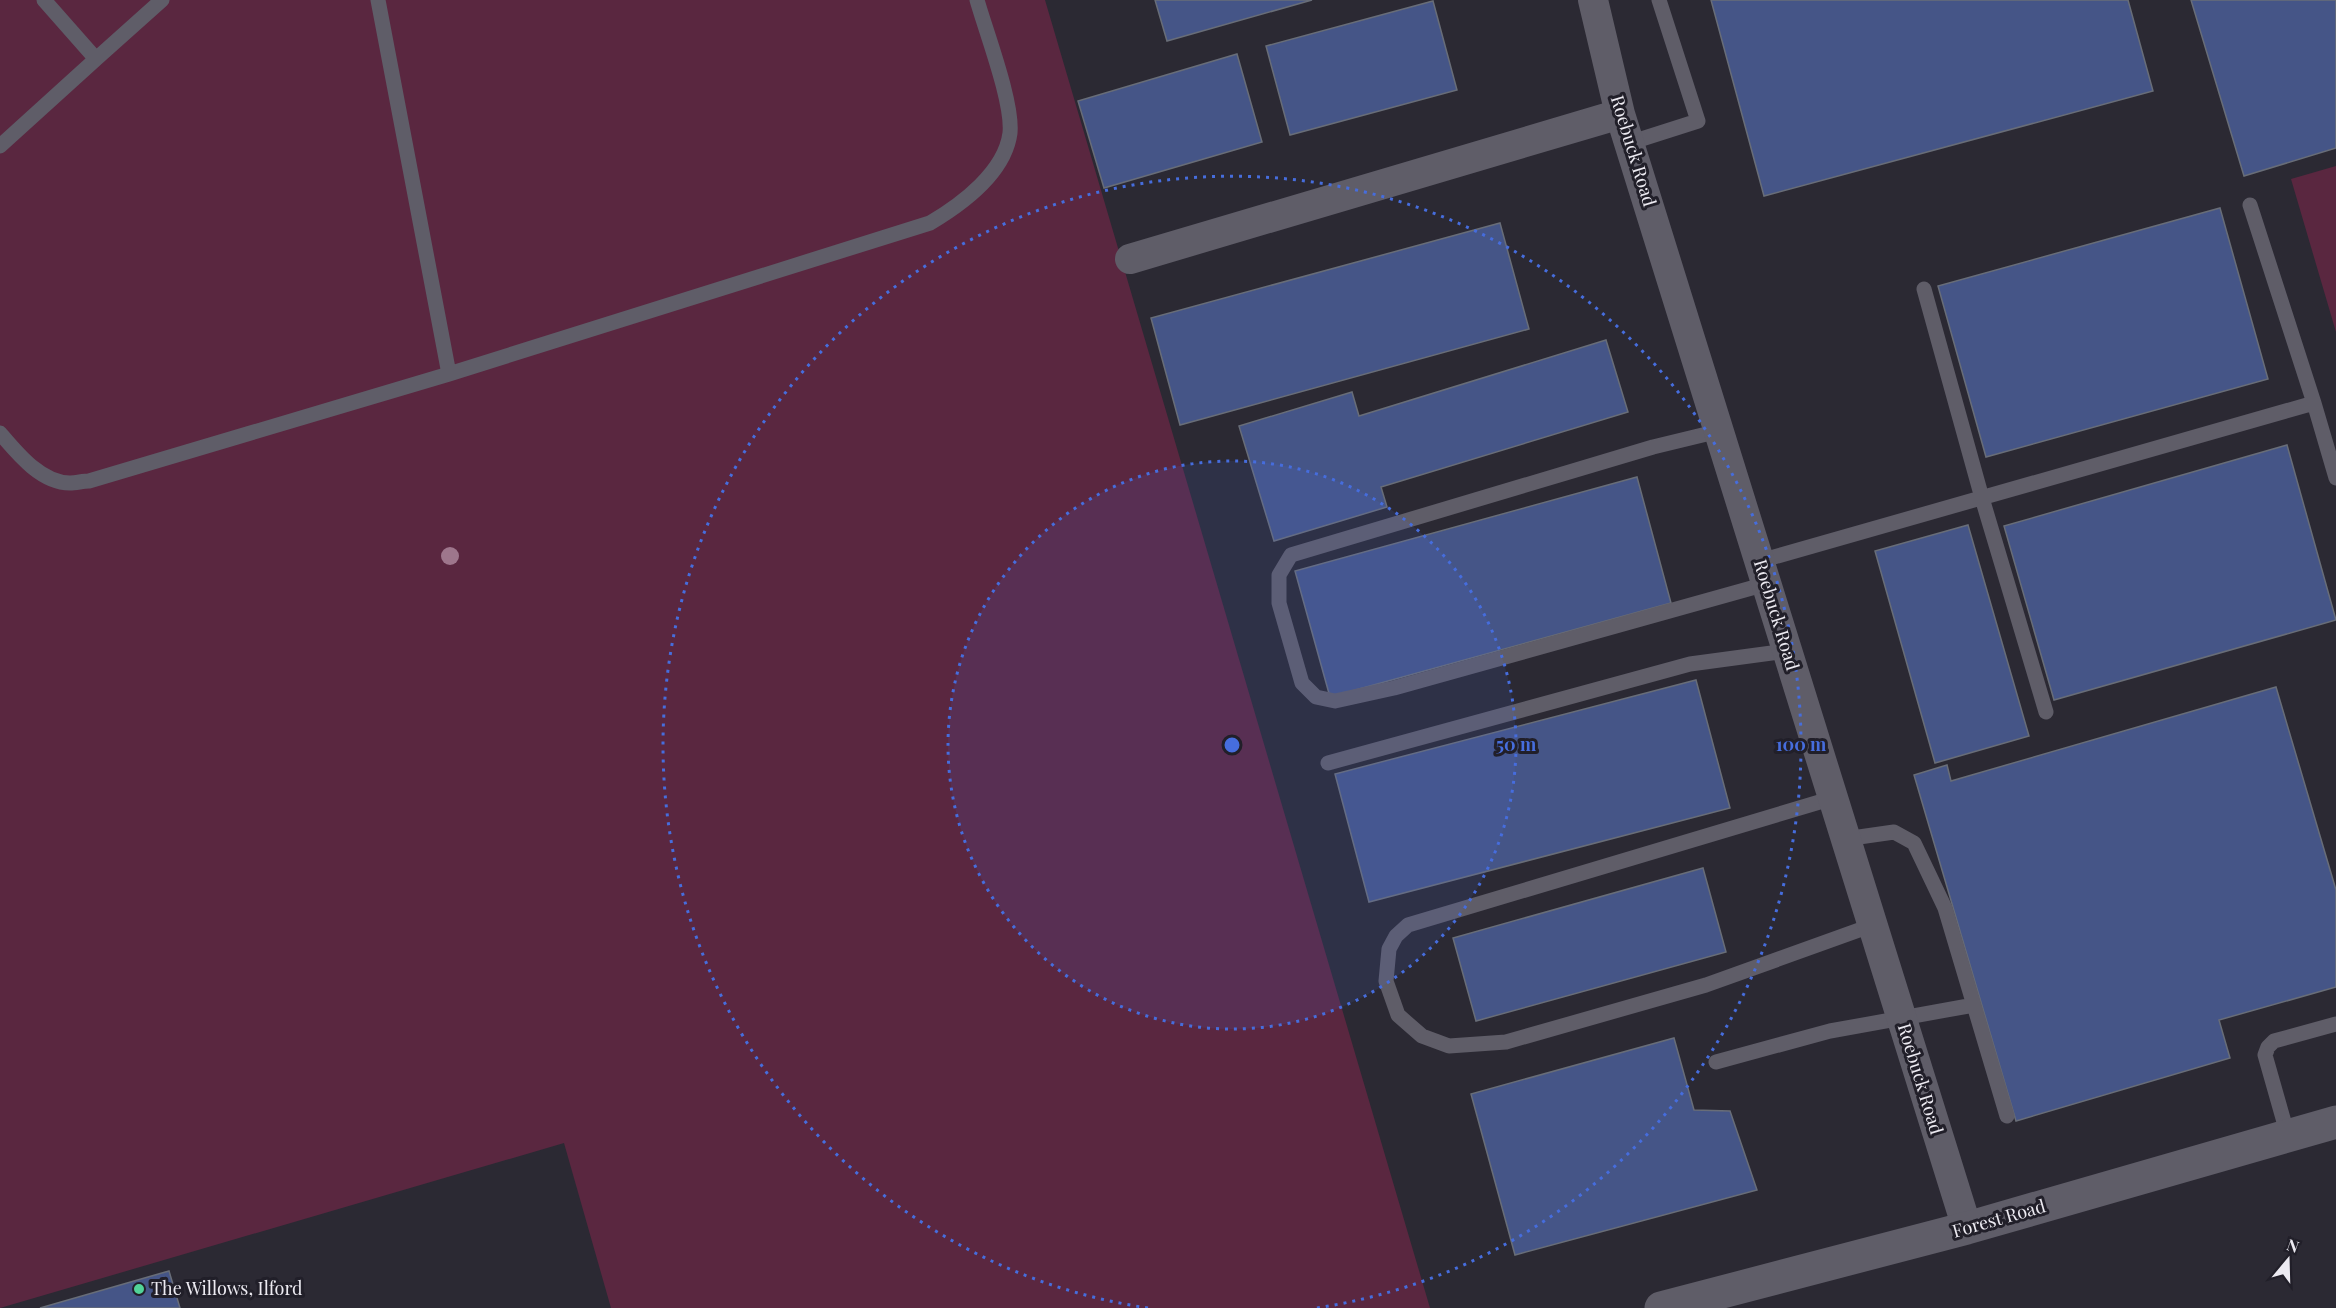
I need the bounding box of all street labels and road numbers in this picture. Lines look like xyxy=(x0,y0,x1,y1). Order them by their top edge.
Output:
street label: Roebuck Road xyxy=(1606,92,1662,210)
street label: Roebuck Road xyxy=(1749,556,1805,674)
street label: Roebuck Road xyxy=(1893,1020,1949,1138)
street label: Forest Road xyxy=(1949,1193,2049,1243)

